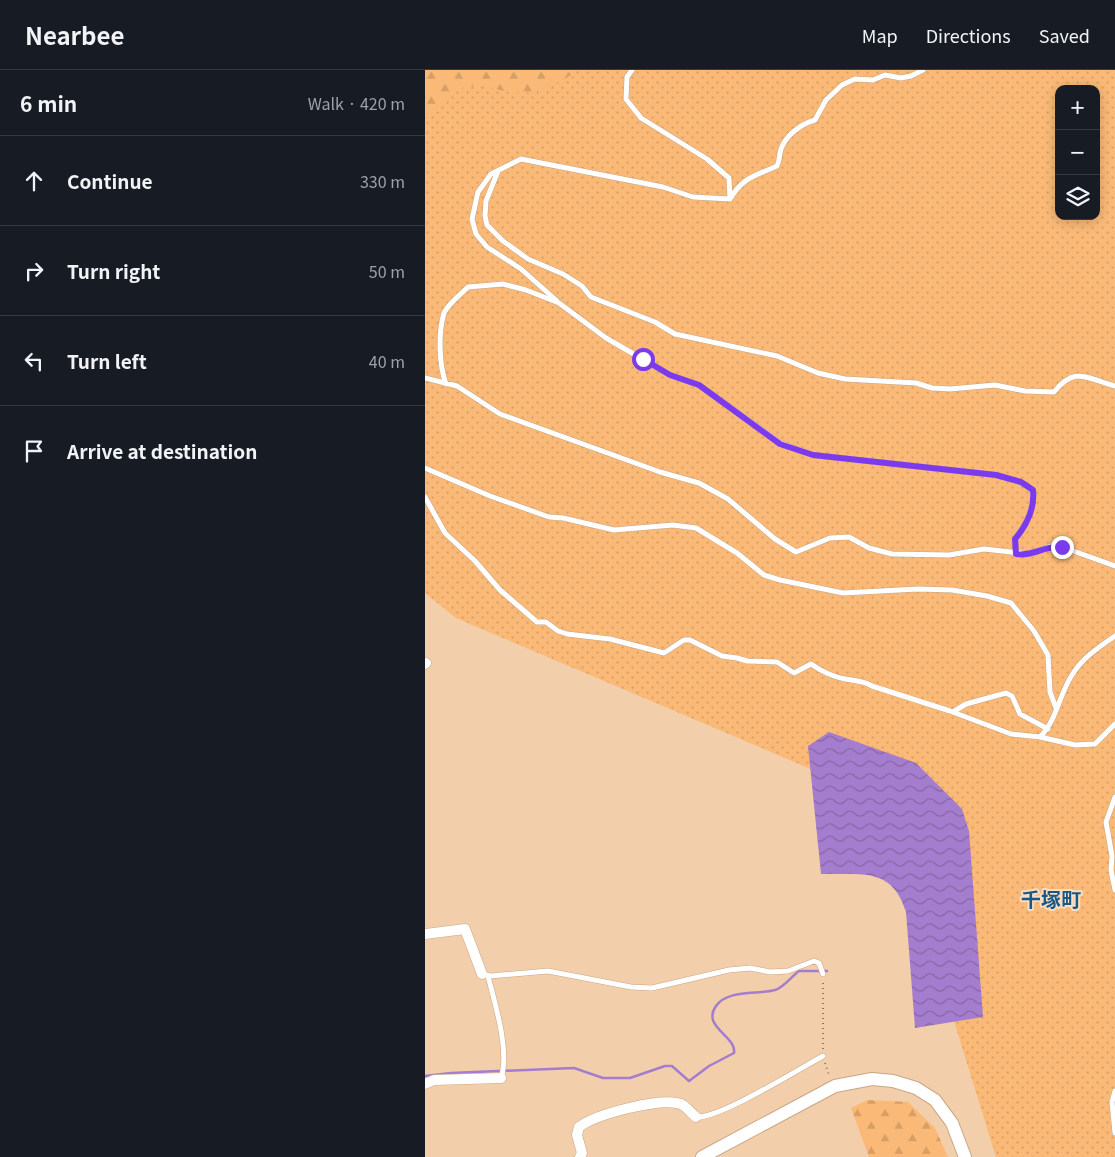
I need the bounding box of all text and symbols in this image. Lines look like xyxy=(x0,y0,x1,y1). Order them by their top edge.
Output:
text: Nearbee xyxy=(25,17,124,52)
text: Map xyxy=(862,22,898,48)
text: Directions xyxy=(926,22,1011,48)
text: Saved xyxy=(1039,22,1090,48)
map controls xyxy=(1055,85,1100,220)
button: + xyxy=(1055,85,1100,130)
text: 6 min xyxy=(20,88,77,118)
text: Walk · 420 m xyxy=(308,91,405,115)
button: − xyxy=(1055,130,1100,175)
icon: ahead xyxy=(20,167,48,195)
text: Continue xyxy=(67,167,153,194)
text: 330 m xyxy=(360,169,405,193)
button: layers xyxy=(1055,175,1100,220)
icon: right xyxy=(20,257,48,285)
text: Turn right xyxy=(67,257,160,284)
text: 50 m xyxy=(369,259,405,283)
icon: left xyxy=(20,347,48,375)
text: Turn left xyxy=(67,347,147,374)
route start xyxy=(632,348,655,371)
text: 40 m xyxy=(369,349,405,373)
icon: arrive xyxy=(20,437,48,465)
text: Arrive at destination xyxy=(67,437,257,464)
route end xyxy=(1051,536,1074,559)
district label: 千塚町 xyxy=(1021,884,1081,913)

